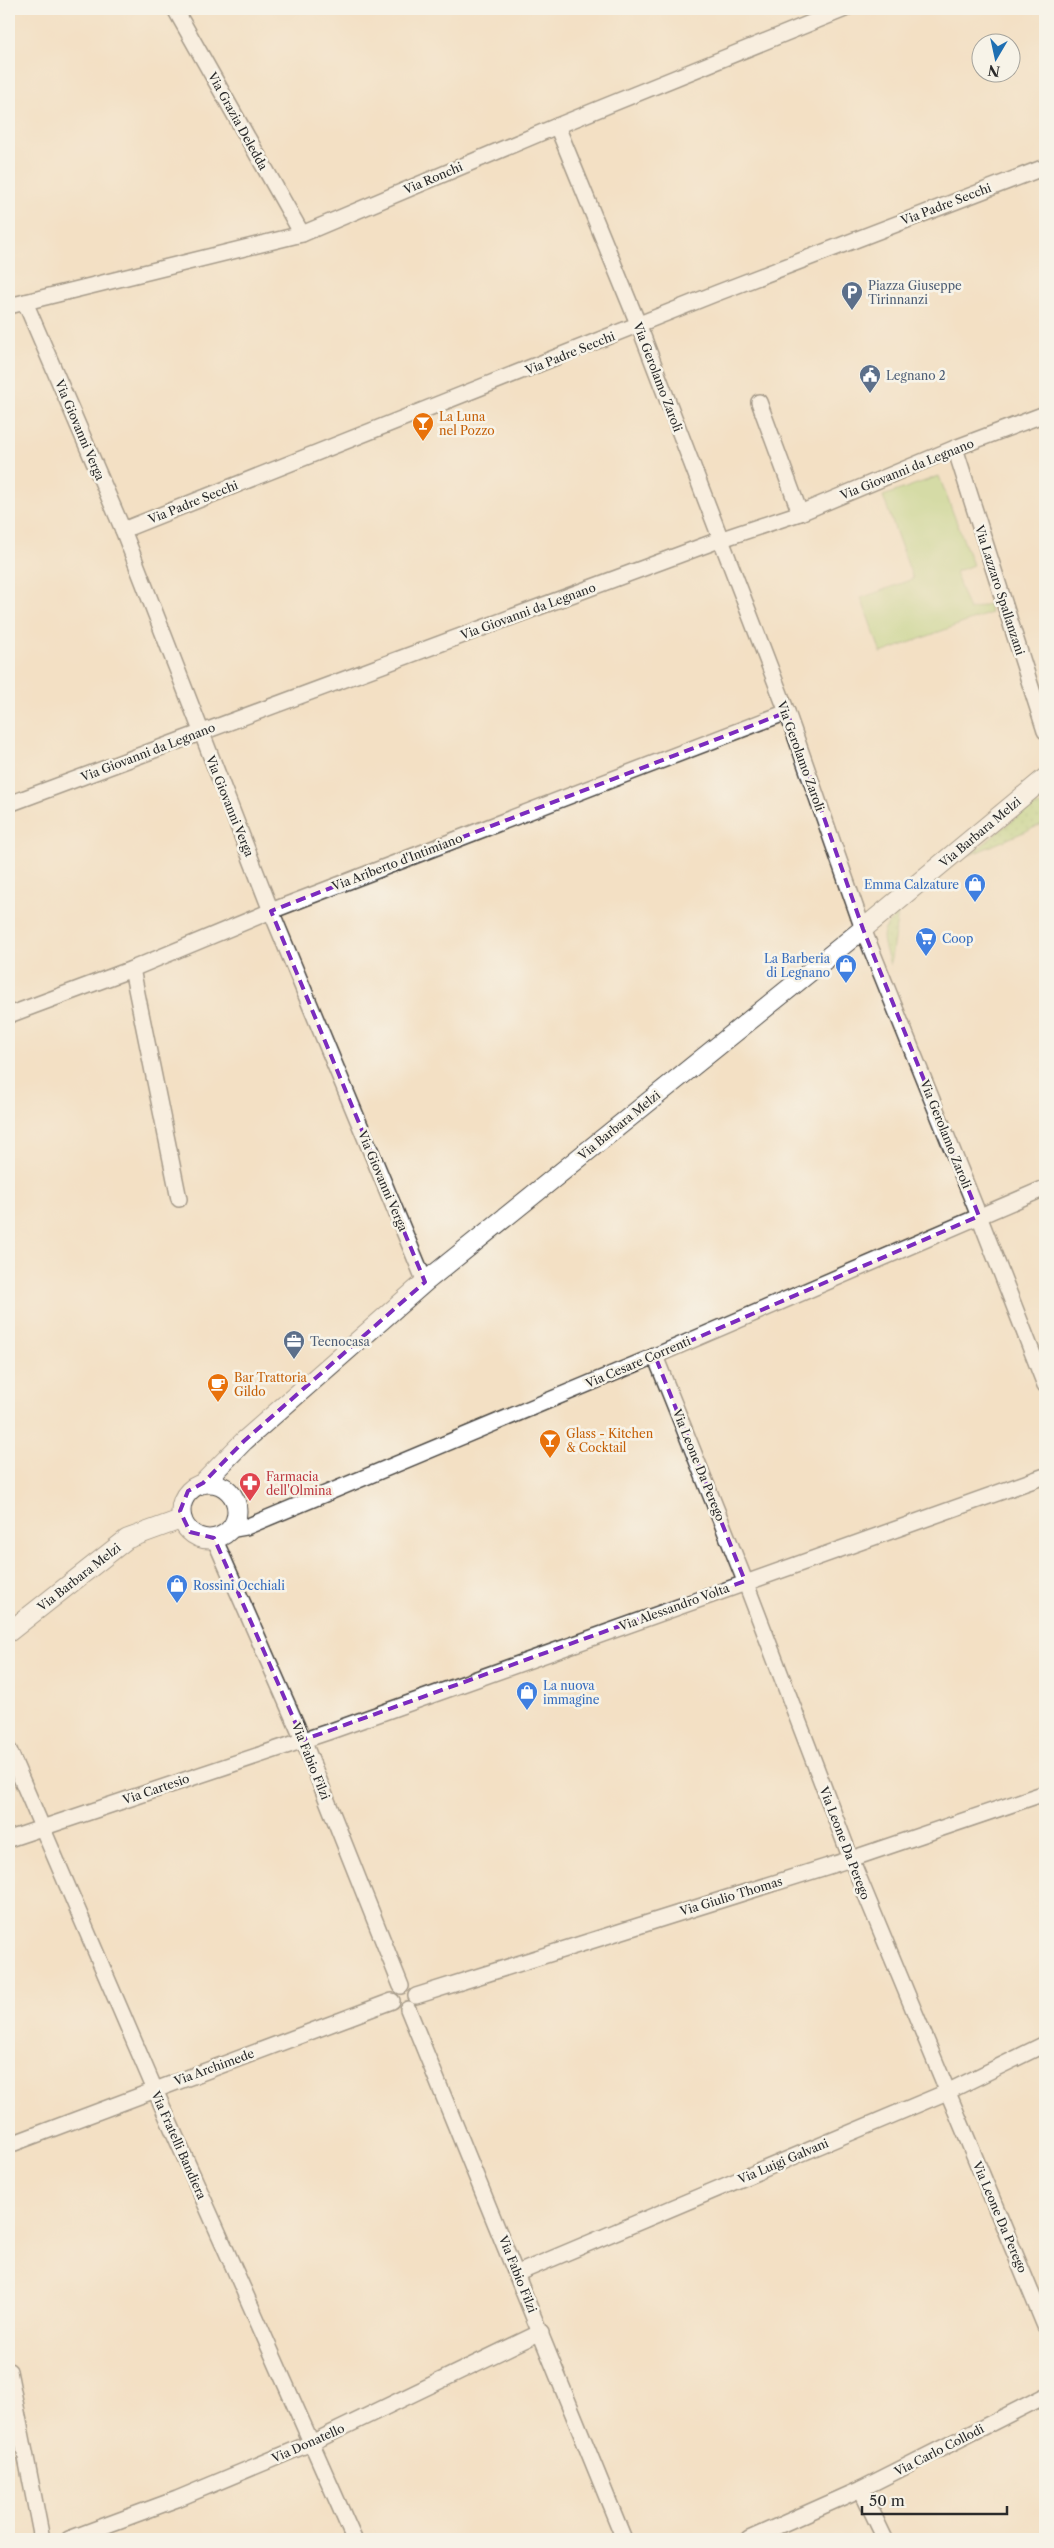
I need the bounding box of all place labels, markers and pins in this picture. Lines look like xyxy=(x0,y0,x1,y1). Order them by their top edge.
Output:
place label: Piazza Giuseppe Tirinnanzi xyxy=(868,278,962,307)
parking icon: Piazza Giuseppe Tirinnanzi xyxy=(840,280,864,311)
public building icon: Legnano 2 xyxy=(858,363,882,394)
place label: Legnano 2 xyxy=(886,368,946,383)
place label: La Luna nel Pozzo xyxy=(439,409,495,438)
bar icon: La Luna nel Pozzo xyxy=(411,411,435,442)
shop icon: Emma Calzature xyxy=(963,872,987,903)
place label: Emma Calzature xyxy=(864,877,959,892)
supermarket icon: Coop xyxy=(914,926,938,957)
place label: Coop xyxy=(942,931,973,946)
place label: La Barberia di Legnano xyxy=(764,951,831,980)
shop icon: La Barberia di Legnano xyxy=(834,953,858,984)
office icon: Tecnocasa xyxy=(282,1329,306,1360)
place label: Tecnocasa xyxy=(310,1334,371,1349)
place label: Bar Trattoria Gildo xyxy=(234,1370,308,1399)
cafe icon: Bar Trattoria Gildo xyxy=(206,1372,230,1403)
place label: Glass - Kitchen & Cocktail xyxy=(566,1426,654,1455)
bar icon: Glass - Kitchen & Cocktail xyxy=(538,1428,562,1459)
place label: Farmacia dell'Olmina xyxy=(266,1469,333,1498)
pharmacy icon: Farmacia dell'Olmina xyxy=(238,1471,262,1502)
shop icon: Rossini Occhiali xyxy=(165,1573,189,1604)
place label: Rossini Occhiali xyxy=(193,1578,285,1593)
place label: La nuova immagine xyxy=(543,1678,600,1707)
shop icon: La nuova immagine xyxy=(515,1680,539,1711)

